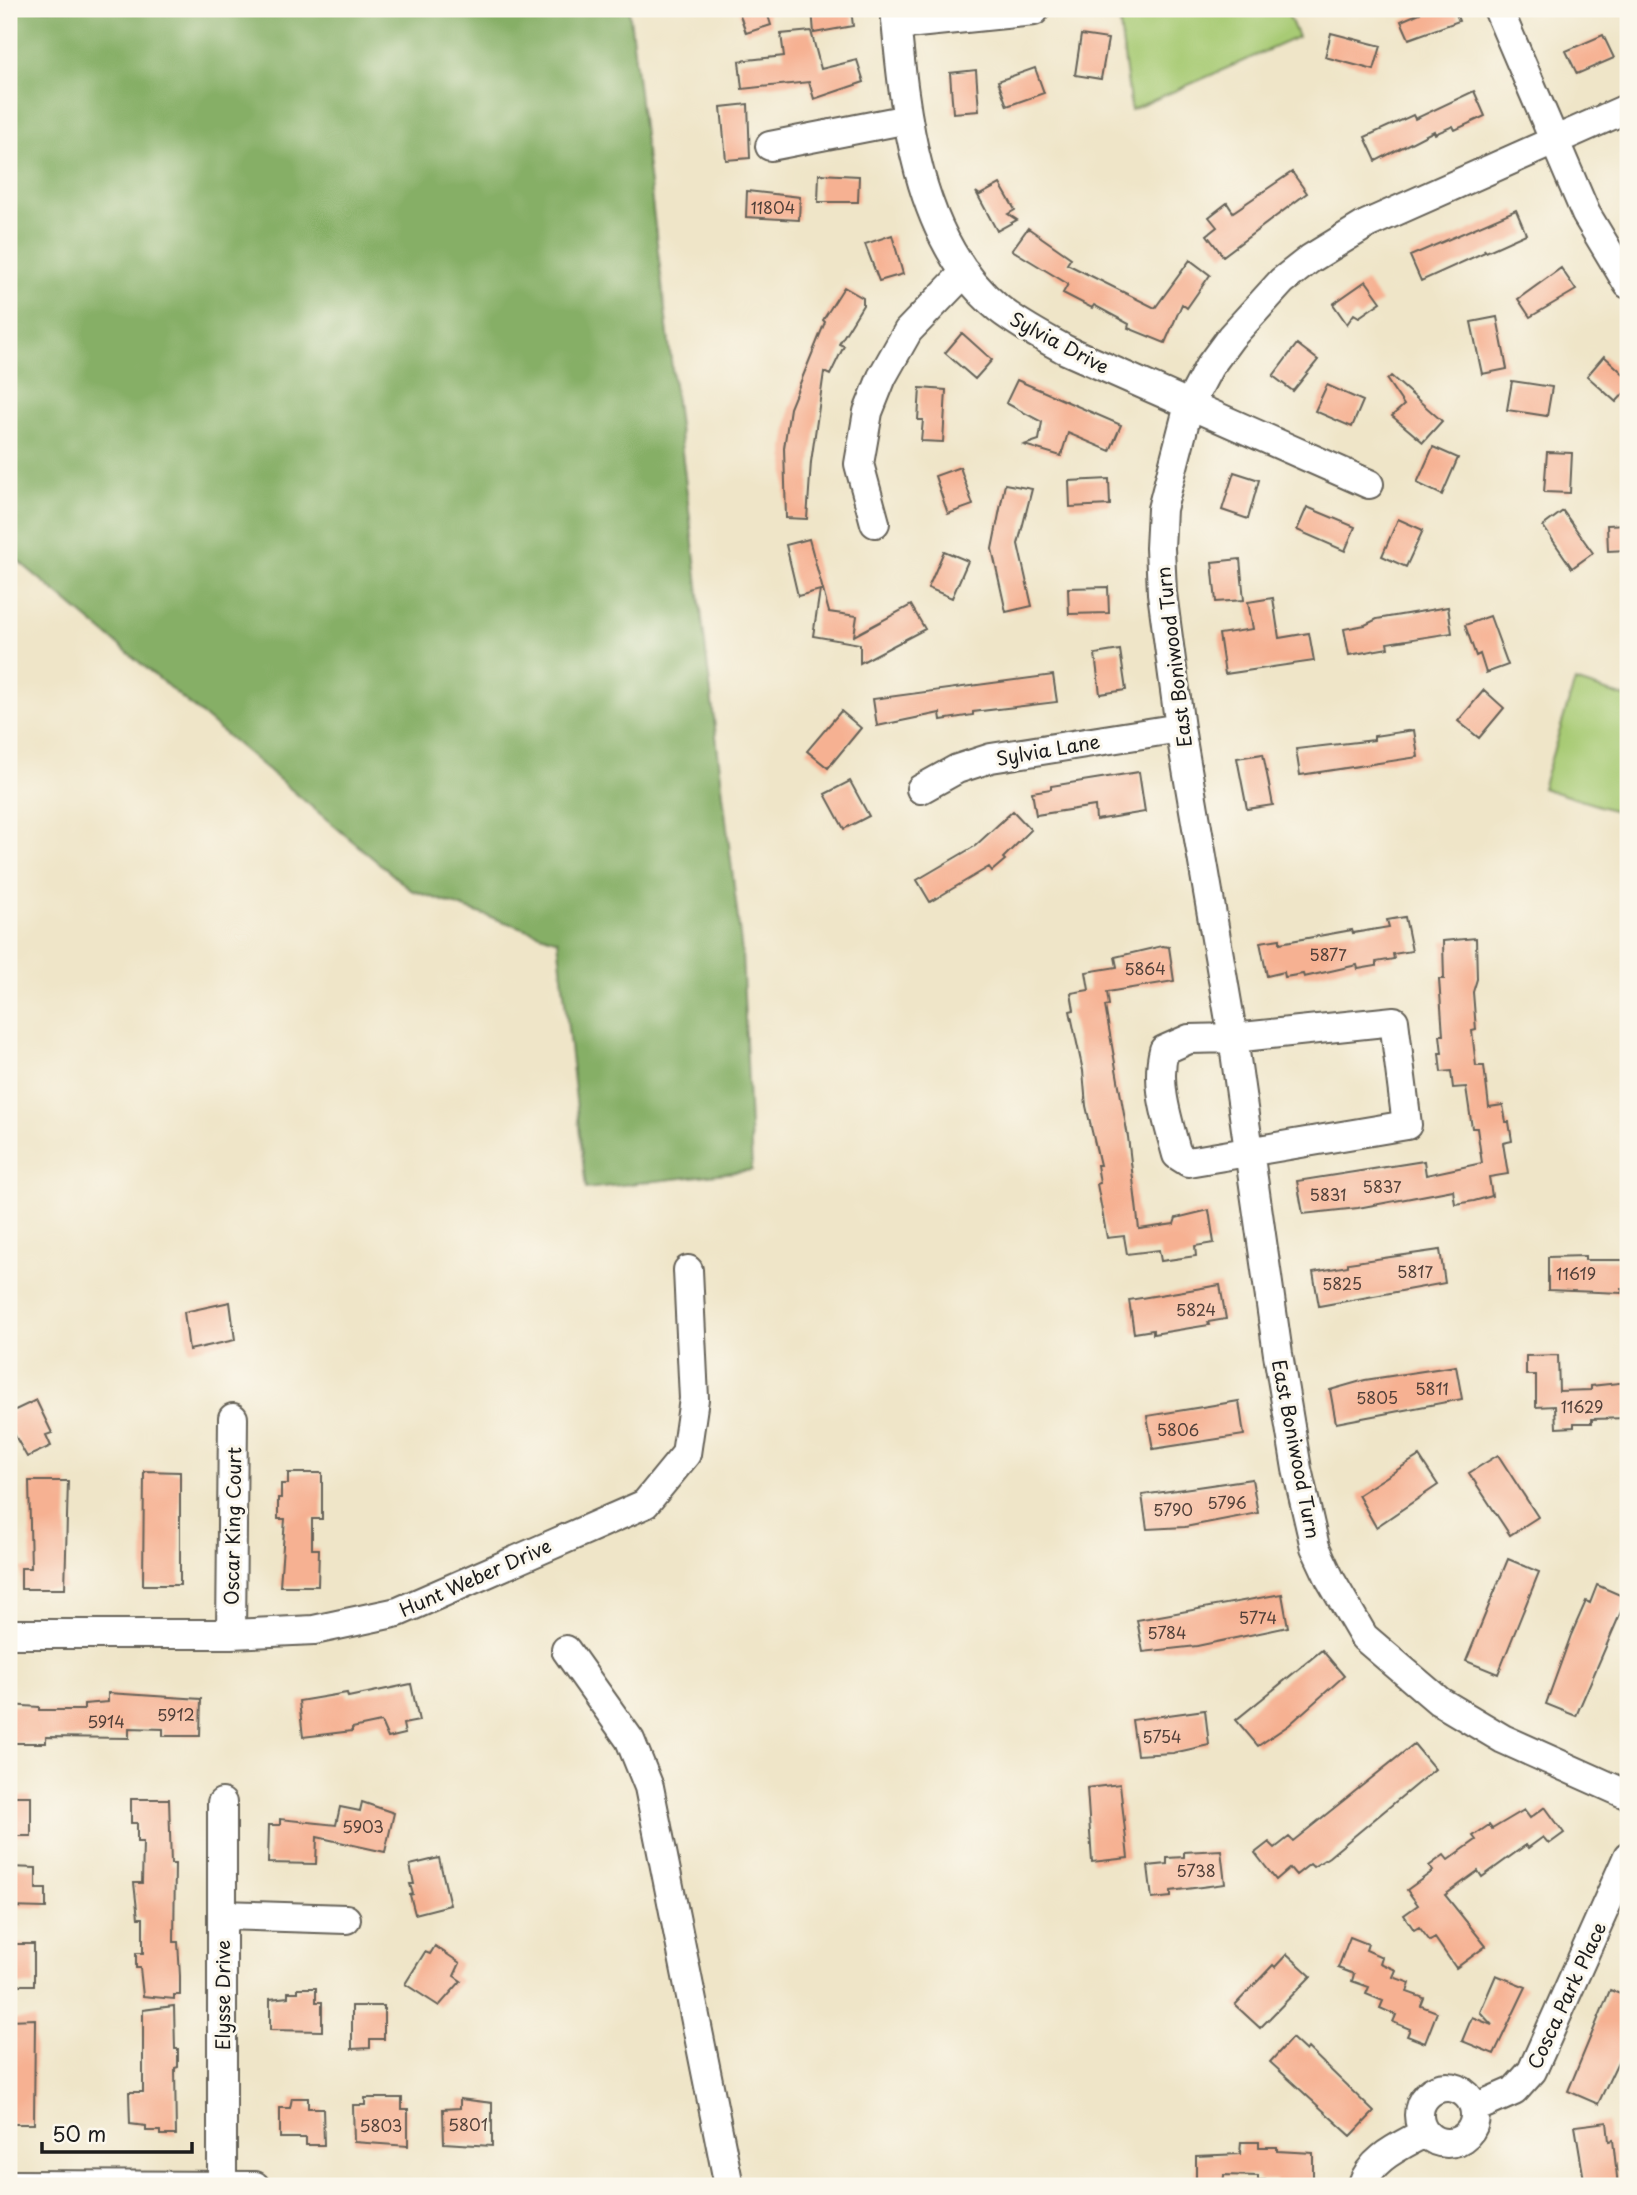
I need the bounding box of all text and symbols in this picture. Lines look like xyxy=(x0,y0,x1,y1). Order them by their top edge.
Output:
house number: 11804 xyxy=(751,195,795,219)
street label: Sylvia Drive xyxy=(1005,304,1115,380)
street label: East Boniwood Turn xyxy=(1148,565,1198,749)
street label: Sylvia Lane xyxy=(994,726,1102,772)
house number: 5877 xyxy=(1309,942,1347,966)
house number: 5864 xyxy=(1124,956,1166,980)
house number: 5837 xyxy=(1363,1174,1402,1198)
house number: 5831 xyxy=(1310,1182,1346,1206)
house number: 5817 xyxy=(1397,1259,1433,1283)
house number: 11619 xyxy=(1556,1261,1596,1285)
house number: 5825 xyxy=(1322,1271,1362,1295)
house number: 5824 xyxy=(1176,1297,1216,1321)
street label: East Boniwood Turn xyxy=(1266,1357,1328,1541)
house number: 5811 xyxy=(1415,1376,1449,1400)
house number: 5805 xyxy=(1356,1385,1398,1409)
house number: 11629 xyxy=(1561,1394,1603,1418)
house number: 5806 xyxy=(1157,1417,1199,1441)
street label: Oscar King Court xyxy=(217,1446,247,1605)
house number: 5796 xyxy=(1207,1490,1247,1514)
house number: 5790 xyxy=(1153,1497,1193,1521)
street label: Hunt Weber Drive xyxy=(394,1531,556,1623)
house number: 5774 xyxy=(1239,1605,1277,1629)
house number: 5784 xyxy=(1147,1620,1187,1644)
house number: 5912 xyxy=(157,1702,195,1726)
house number: 5914 xyxy=(87,1709,125,1733)
house number: 5754 xyxy=(1142,1724,1182,1748)
house number: 5903 xyxy=(342,1814,384,1838)
house number: 5738 xyxy=(1176,1858,1216,1882)
street label: Cosca Park Place xyxy=(1520,1917,1612,2073)
street label: Elysse Drive xyxy=(208,1940,236,2050)
scale bar xyxy=(42,2111,192,2155)
house number: 5801 xyxy=(448,2112,488,2136)
house number: 5803 xyxy=(360,2113,402,2137)
text: 50 m xyxy=(52,2117,106,2149)

